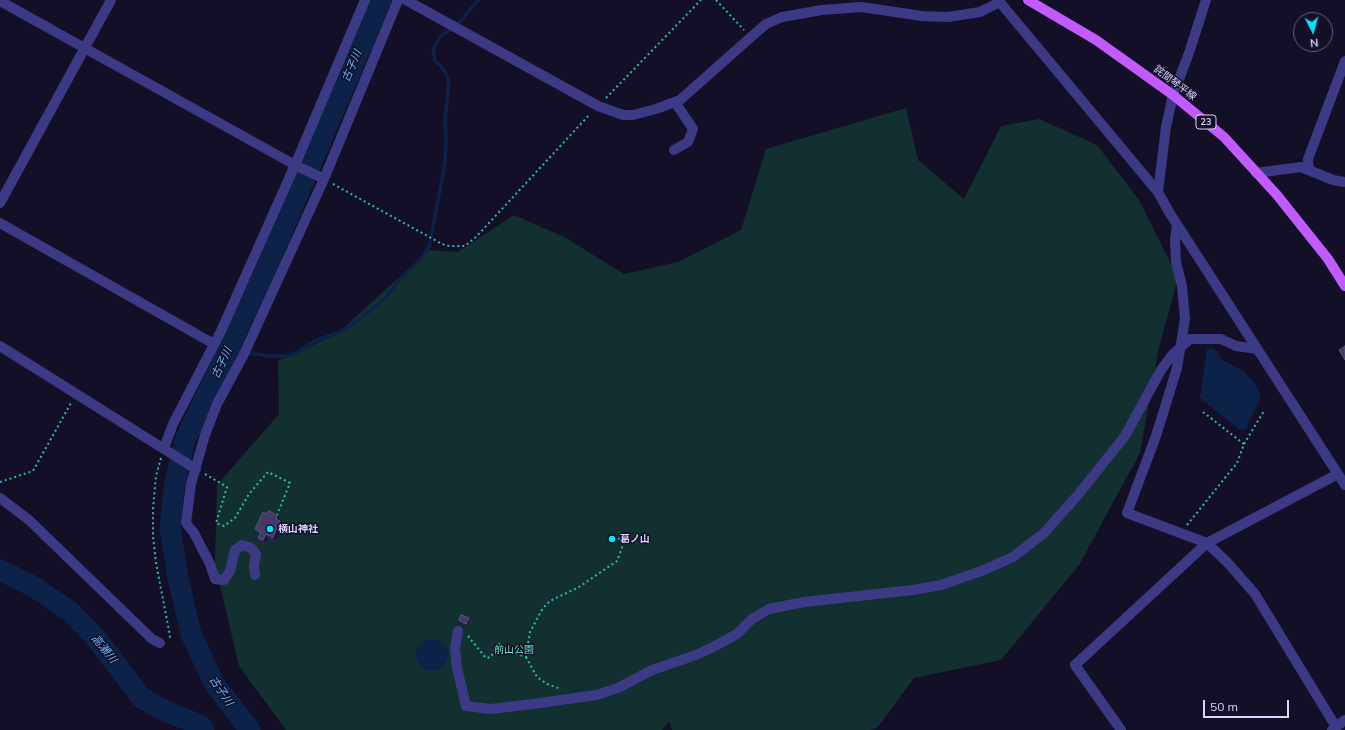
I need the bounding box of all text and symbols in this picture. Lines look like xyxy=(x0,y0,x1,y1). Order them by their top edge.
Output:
north arrow xyxy=(1293,12,1333,52)
text: N xyxy=(1309,36,1319,50)
water label: 古子川 xyxy=(339,48,365,84)
street label: 詫間琴平線 xyxy=(1151,63,1199,103)
road number: 23 xyxy=(1196,115,1216,129)
water label: 古子川 xyxy=(209,345,235,381)
place label: 横山神社 xyxy=(278,523,318,535)
marker: 横山神社 xyxy=(265,524,275,534)
place label: 葛ノ山 xyxy=(620,533,650,545)
marker: 葛ノ山 xyxy=(607,534,617,544)
water label: 高瀬川 xyxy=(88,632,120,666)
park label: 前山公園 xyxy=(494,644,534,656)
water label: 古子川 xyxy=(206,674,236,708)
scale bar xyxy=(1205,692,1291,718)
text: 50 m xyxy=(1210,699,1238,714)

